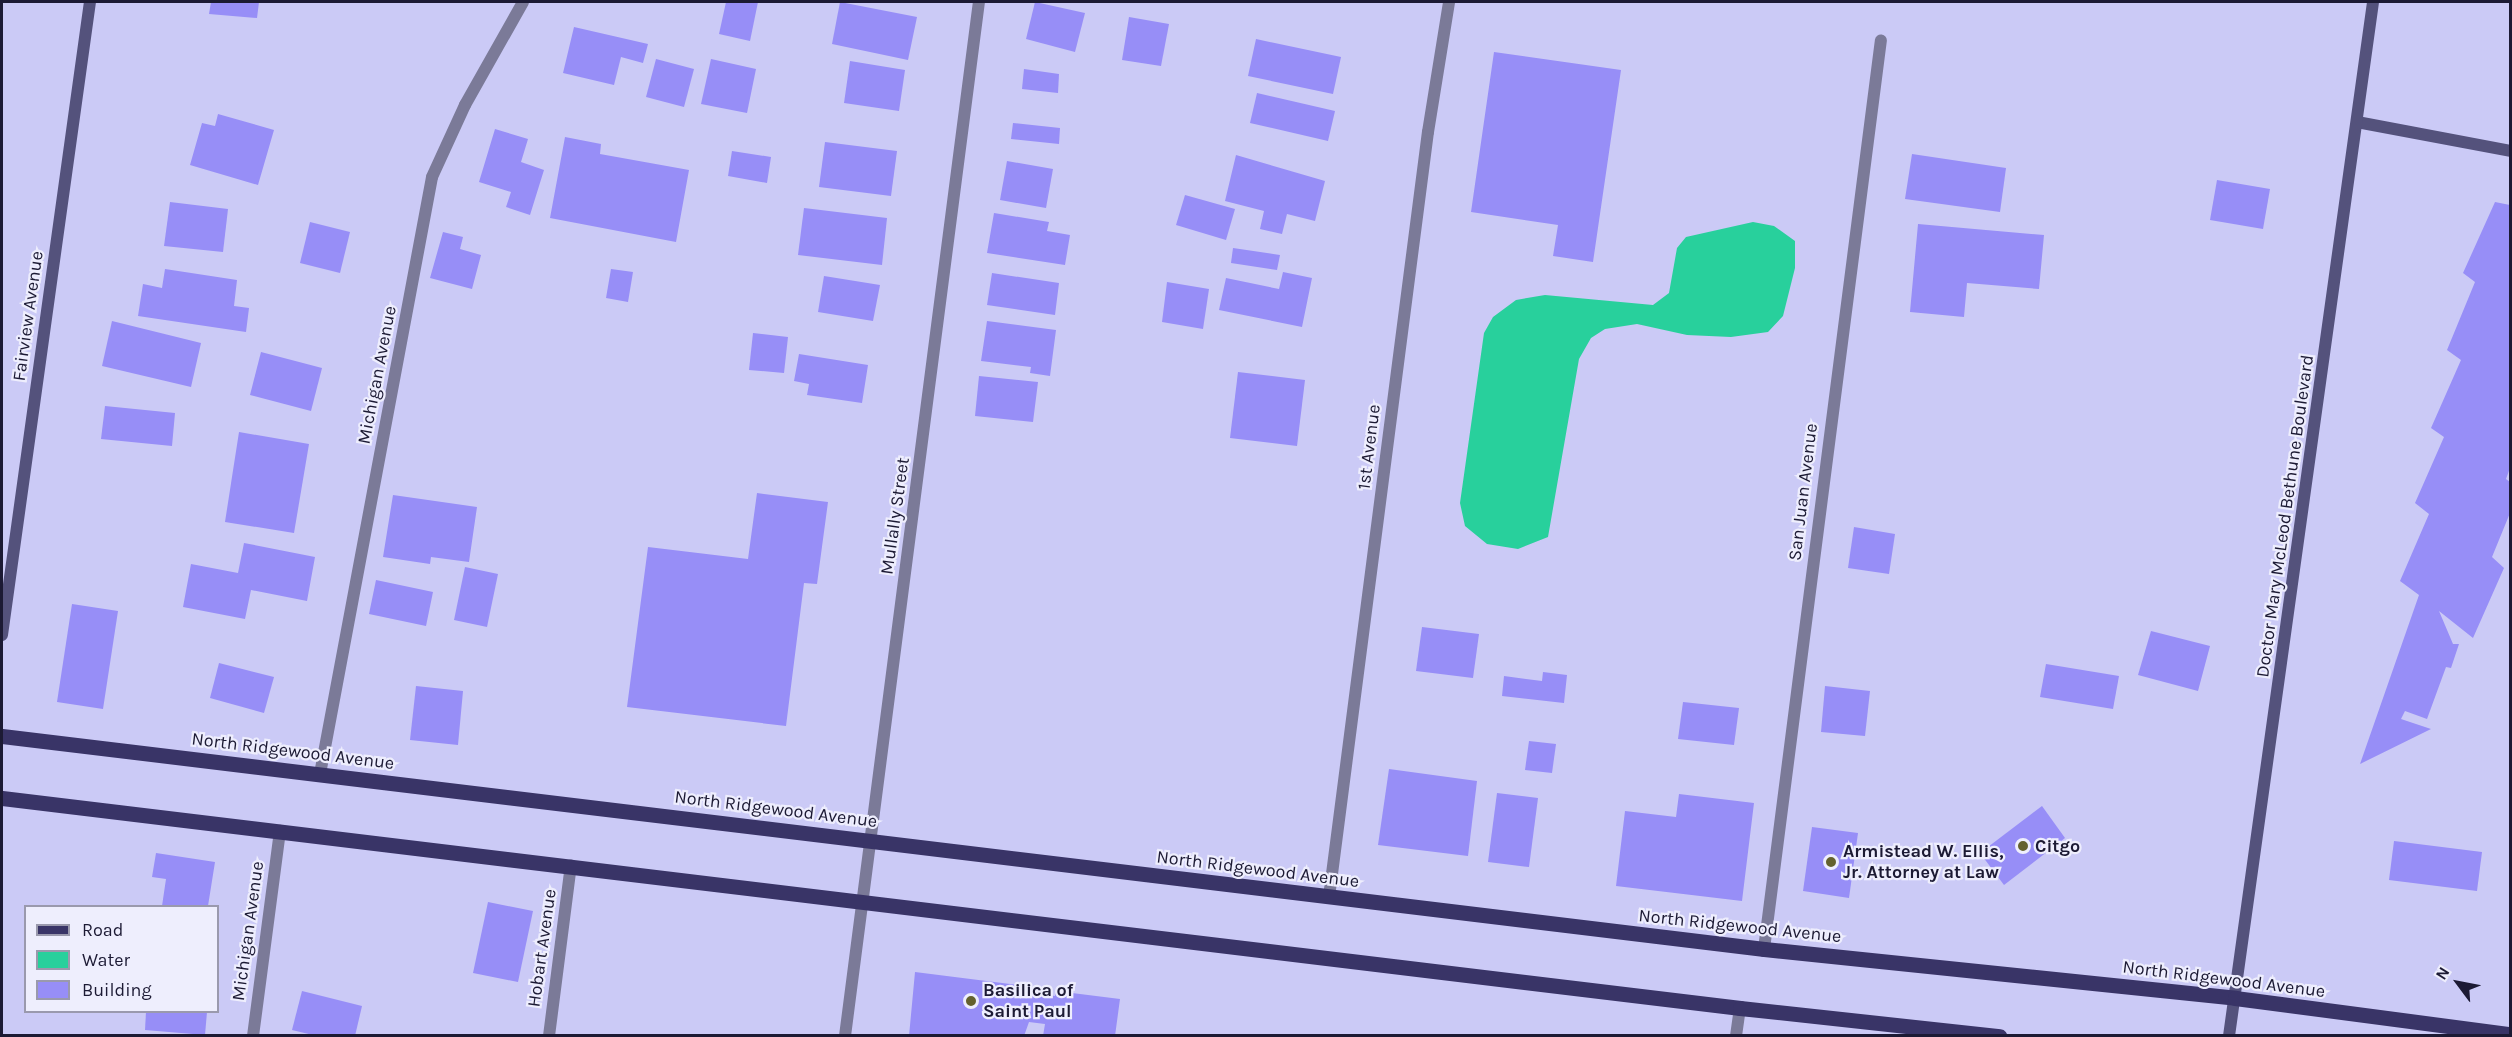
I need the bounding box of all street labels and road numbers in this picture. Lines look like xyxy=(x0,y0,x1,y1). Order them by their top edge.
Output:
street label: Fairview Avenue xyxy=(8,250,48,382)
street label: Michigan Avenue xyxy=(353,304,401,446)
street label: Doctor Mary McLeod Bethune Boulevard xyxy=(2252,353,2318,679)
street label: 1st Avenue xyxy=(1353,403,1385,491)
street label: San Juan Avenue xyxy=(1784,422,1822,562)
street label: Mullally Street xyxy=(876,456,914,576)
street label: North Ridgewood Avenue xyxy=(190,728,396,774)
street label: North Ridgewood Avenue xyxy=(673,786,879,832)
street label: North Ridgewood Avenue xyxy=(1155,846,1361,892)
street label: Michigan Avenue xyxy=(228,860,268,1002)
street label: Hobart Avenue xyxy=(523,887,561,1009)
street label: North Ridgewood Avenue xyxy=(1637,905,1843,947)
street label: North Ridgewood Avenue xyxy=(2121,956,2327,1002)

